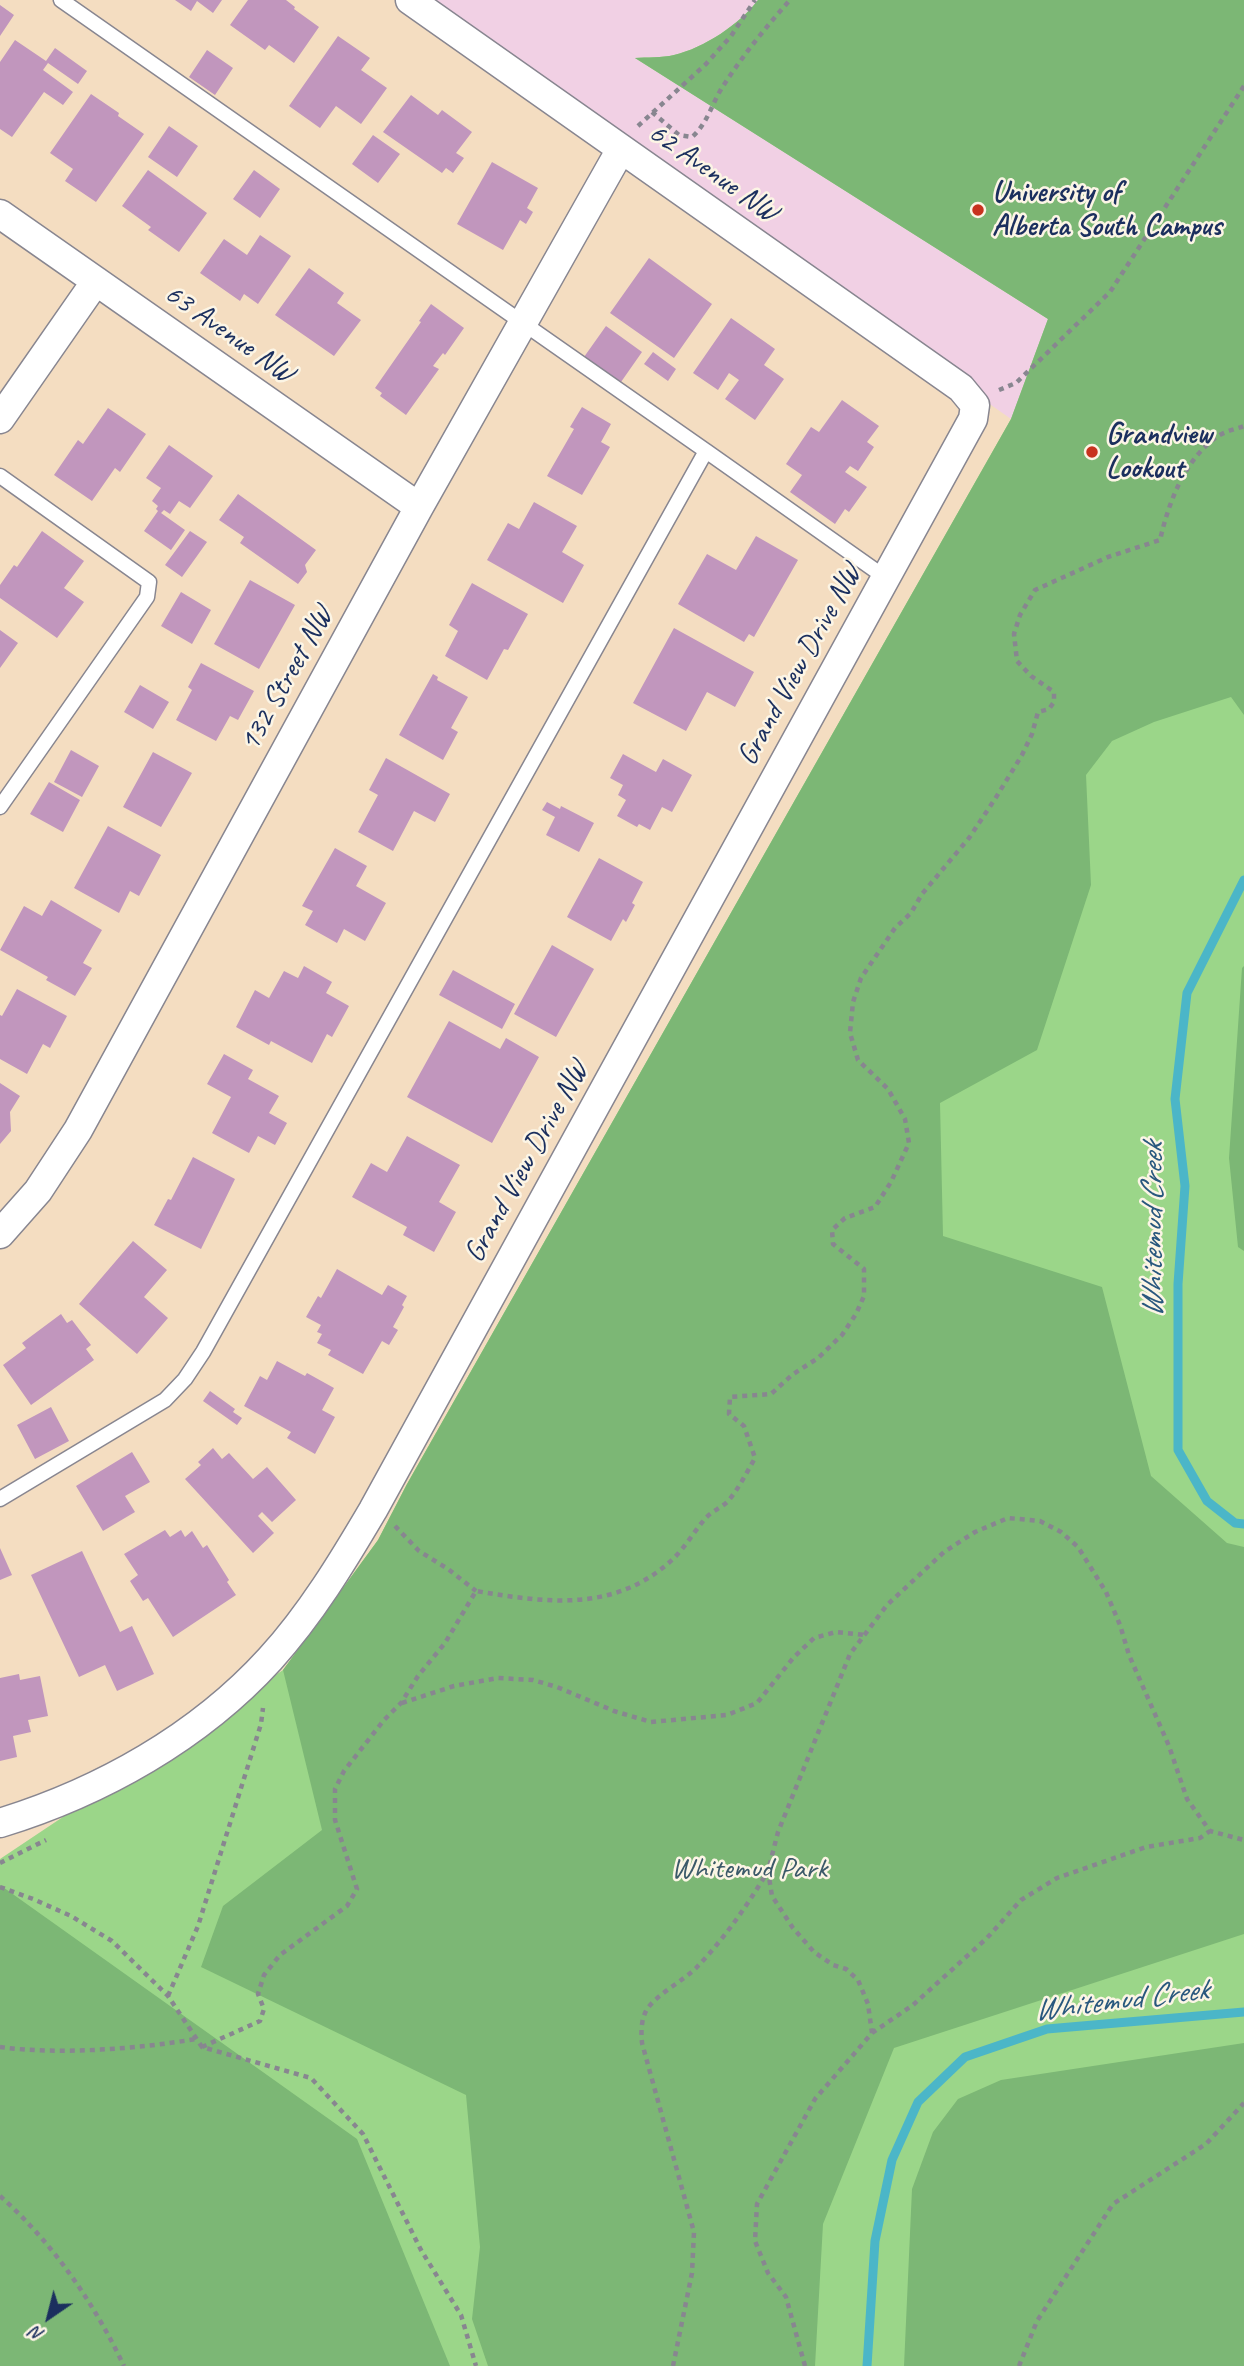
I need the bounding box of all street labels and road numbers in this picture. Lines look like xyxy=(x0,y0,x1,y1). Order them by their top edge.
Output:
street label: 62 Avenue NW xyxy=(641,115,785,231)
street label: 63 Avenue NW xyxy=(157,276,301,392)
street label: Grand View Drive NW xyxy=(730,558,870,772)
street label: 132 Street NW xyxy=(232,600,342,758)
street label: Grand View Drive NW xyxy=(457,1055,597,1269)

